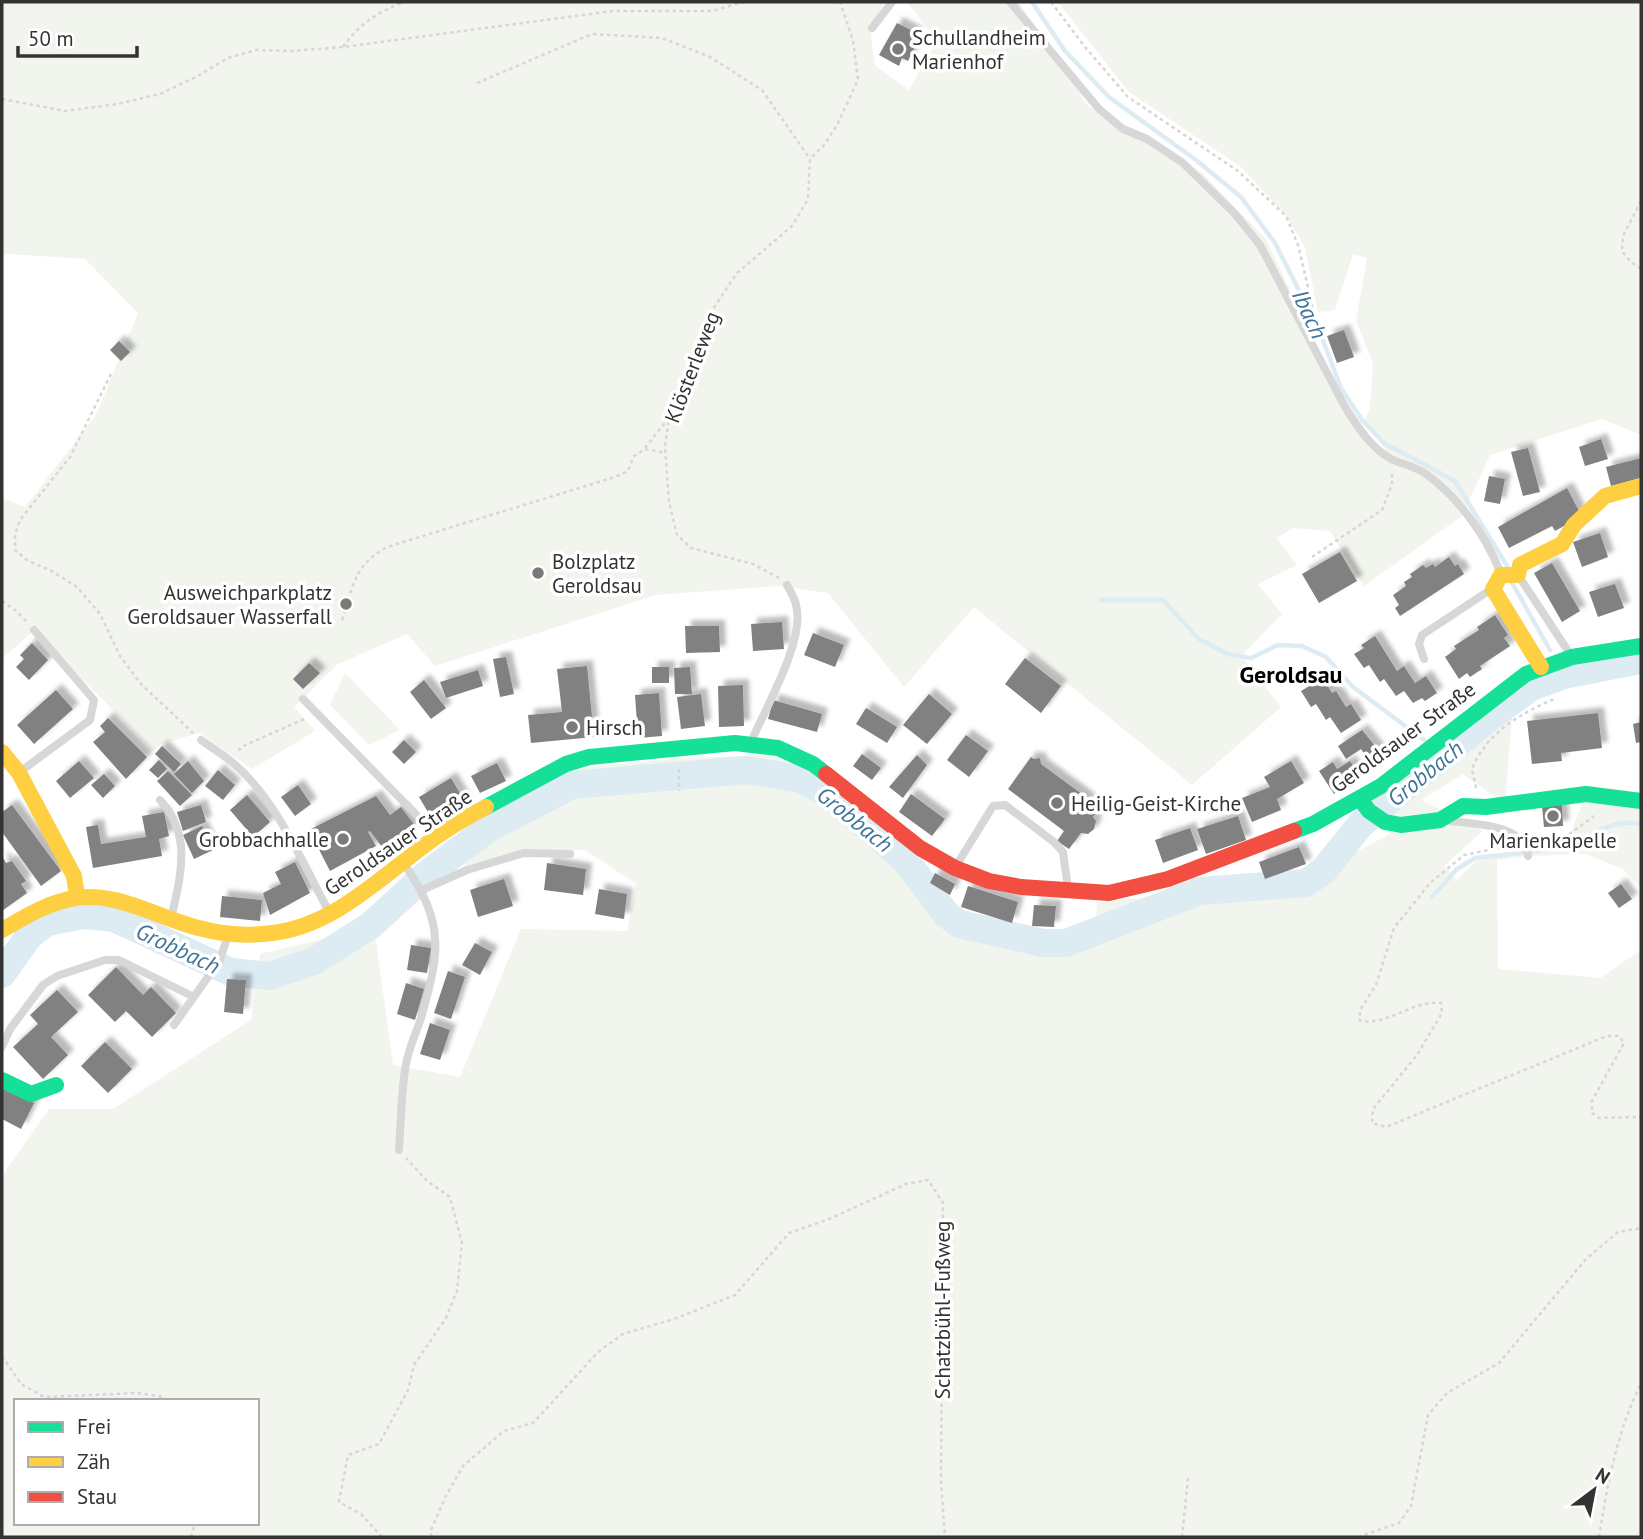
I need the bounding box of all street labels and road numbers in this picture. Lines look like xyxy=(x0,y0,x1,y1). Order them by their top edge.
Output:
street label: Klösterleweg xyxy=(658,307,726,427)
street label: Geroldsauer Straße xyxy=(1325,675,1481,799)
street label: Geroldsauer Straße xyxy=(319,783,477,901)
street label: Schatzbühl-Fußweg xyxy=(929,1221,956,1399)

